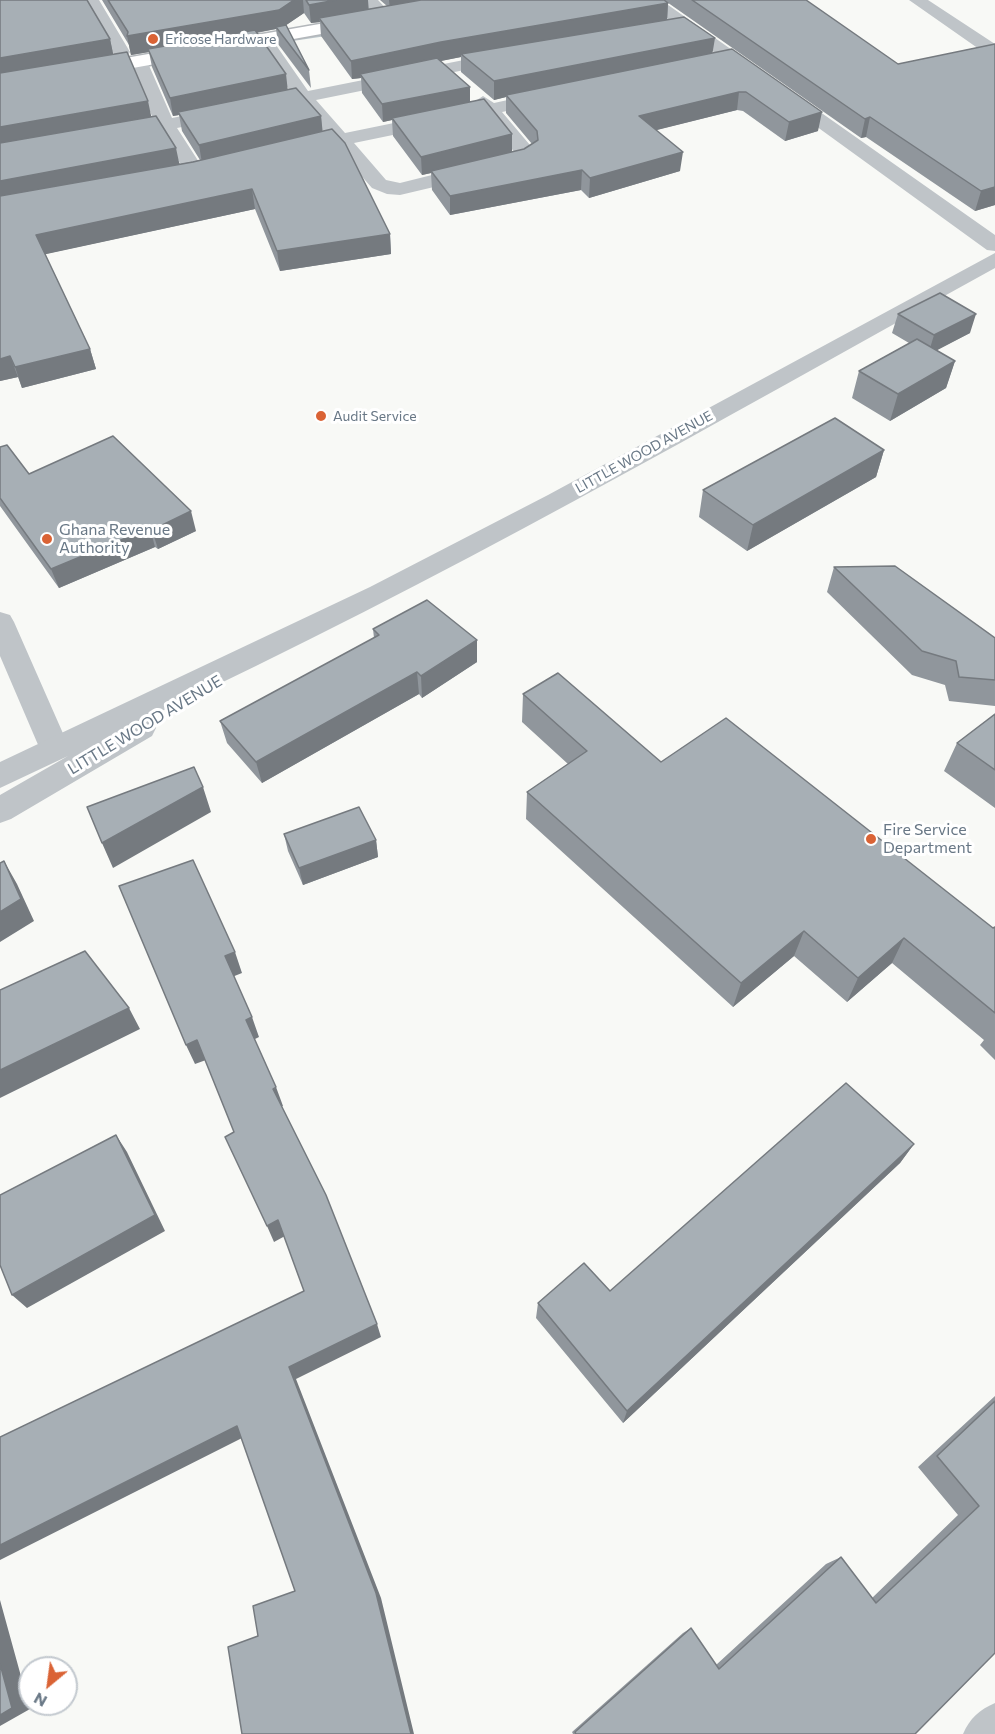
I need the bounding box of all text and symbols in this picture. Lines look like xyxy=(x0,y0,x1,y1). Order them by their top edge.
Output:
place label: Ericose Hardware xyxy=(165,31,276,47)
marker: Ericose Hardware xyxy=(146,32,160,46)
street label: LITTLE WOOD AVENUE xyxy=(572,407,716,497)
place label: Audit Service xyxy=(333,408,417,424)
marker: Audit Service xyxy=(314,409,328,423)
place label: Ghana Revenue Authority xyxy=(59,520,170,558)
marker: Ghana Revenue Authority xyxy=(40,532,54,546)
street label: LITTLE WOOD AVENUE xyxy=(64,671,226,779)
place label: Fire Service Department xyxy=(883,820,972,858)
marker: Fire Service Department xyxy=(864,832,878,846)
north arrow xyxy=(18,1656,78,1716)
text: N xyxy=(30,1689,50,1712)

